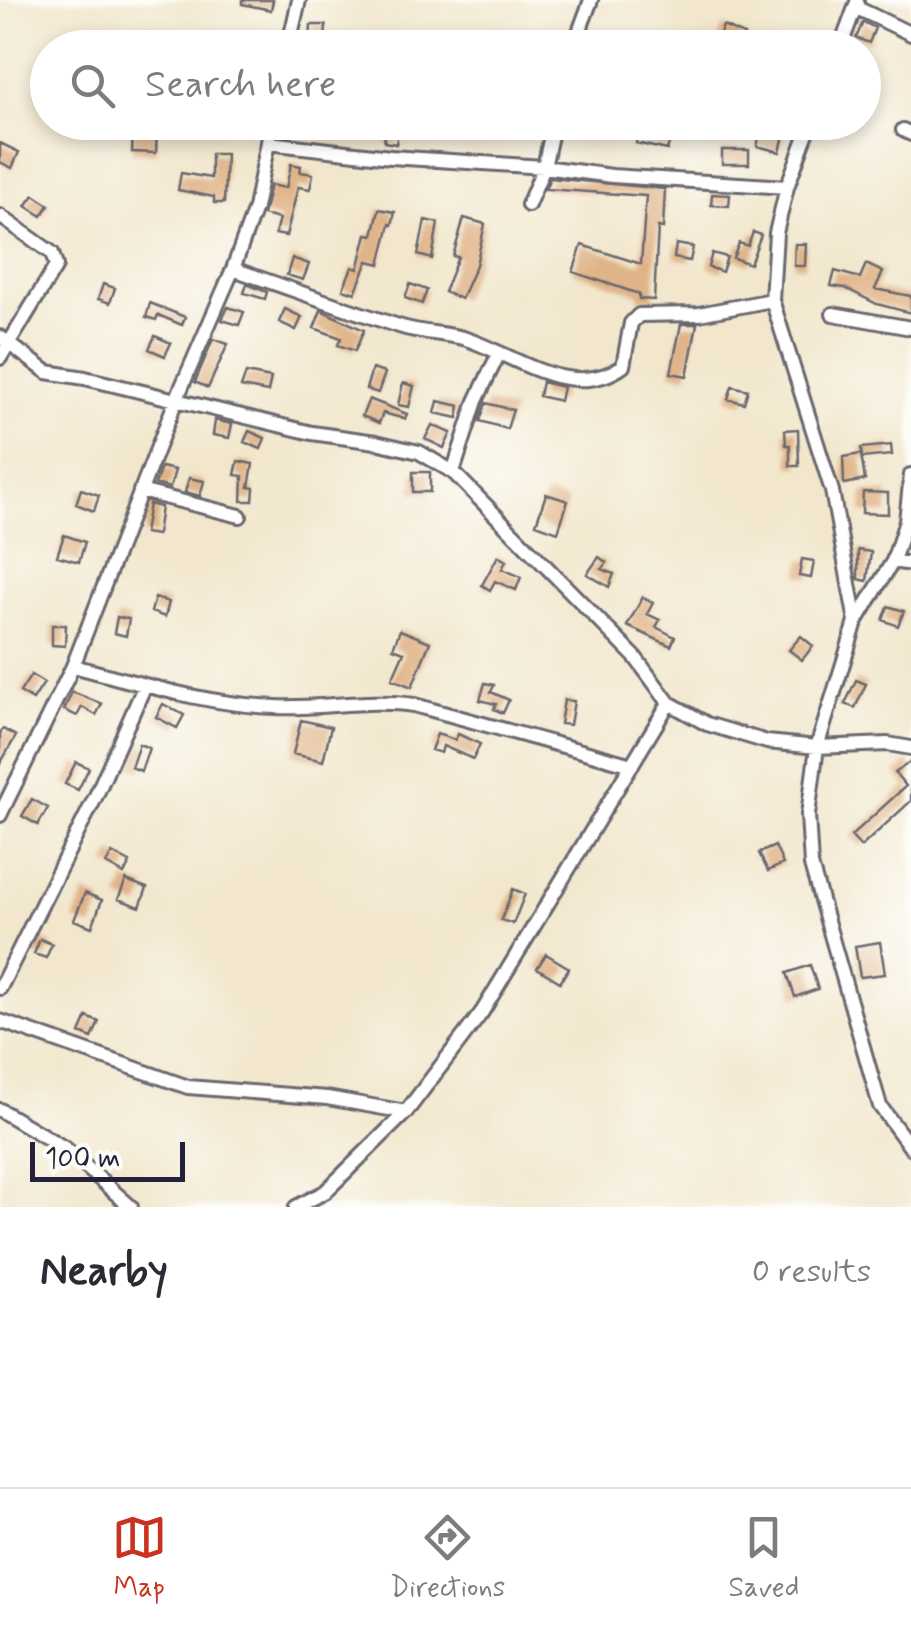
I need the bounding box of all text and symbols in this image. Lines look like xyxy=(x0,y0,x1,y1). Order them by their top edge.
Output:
search box xyxy=(30,30,881,140)
icon: search xyxy=(65,58,120,113)
text: Search here xyxy=(145,61,336,110)
scale bar xyxy=(30,1137,185,1182)
text: 100 m xyxy=(45,1141,120,1178)
text: Nearby xyxy=(40,1245,168,1300)
text: 0 results xyxy=(752,1251,871,1293)
tab: Map xyxy=(112,1510,167,1607)
tab: Directions xyxy=(390,1510,505,1607)
tab: Saved xyxy=(729,1510,799,1607)

